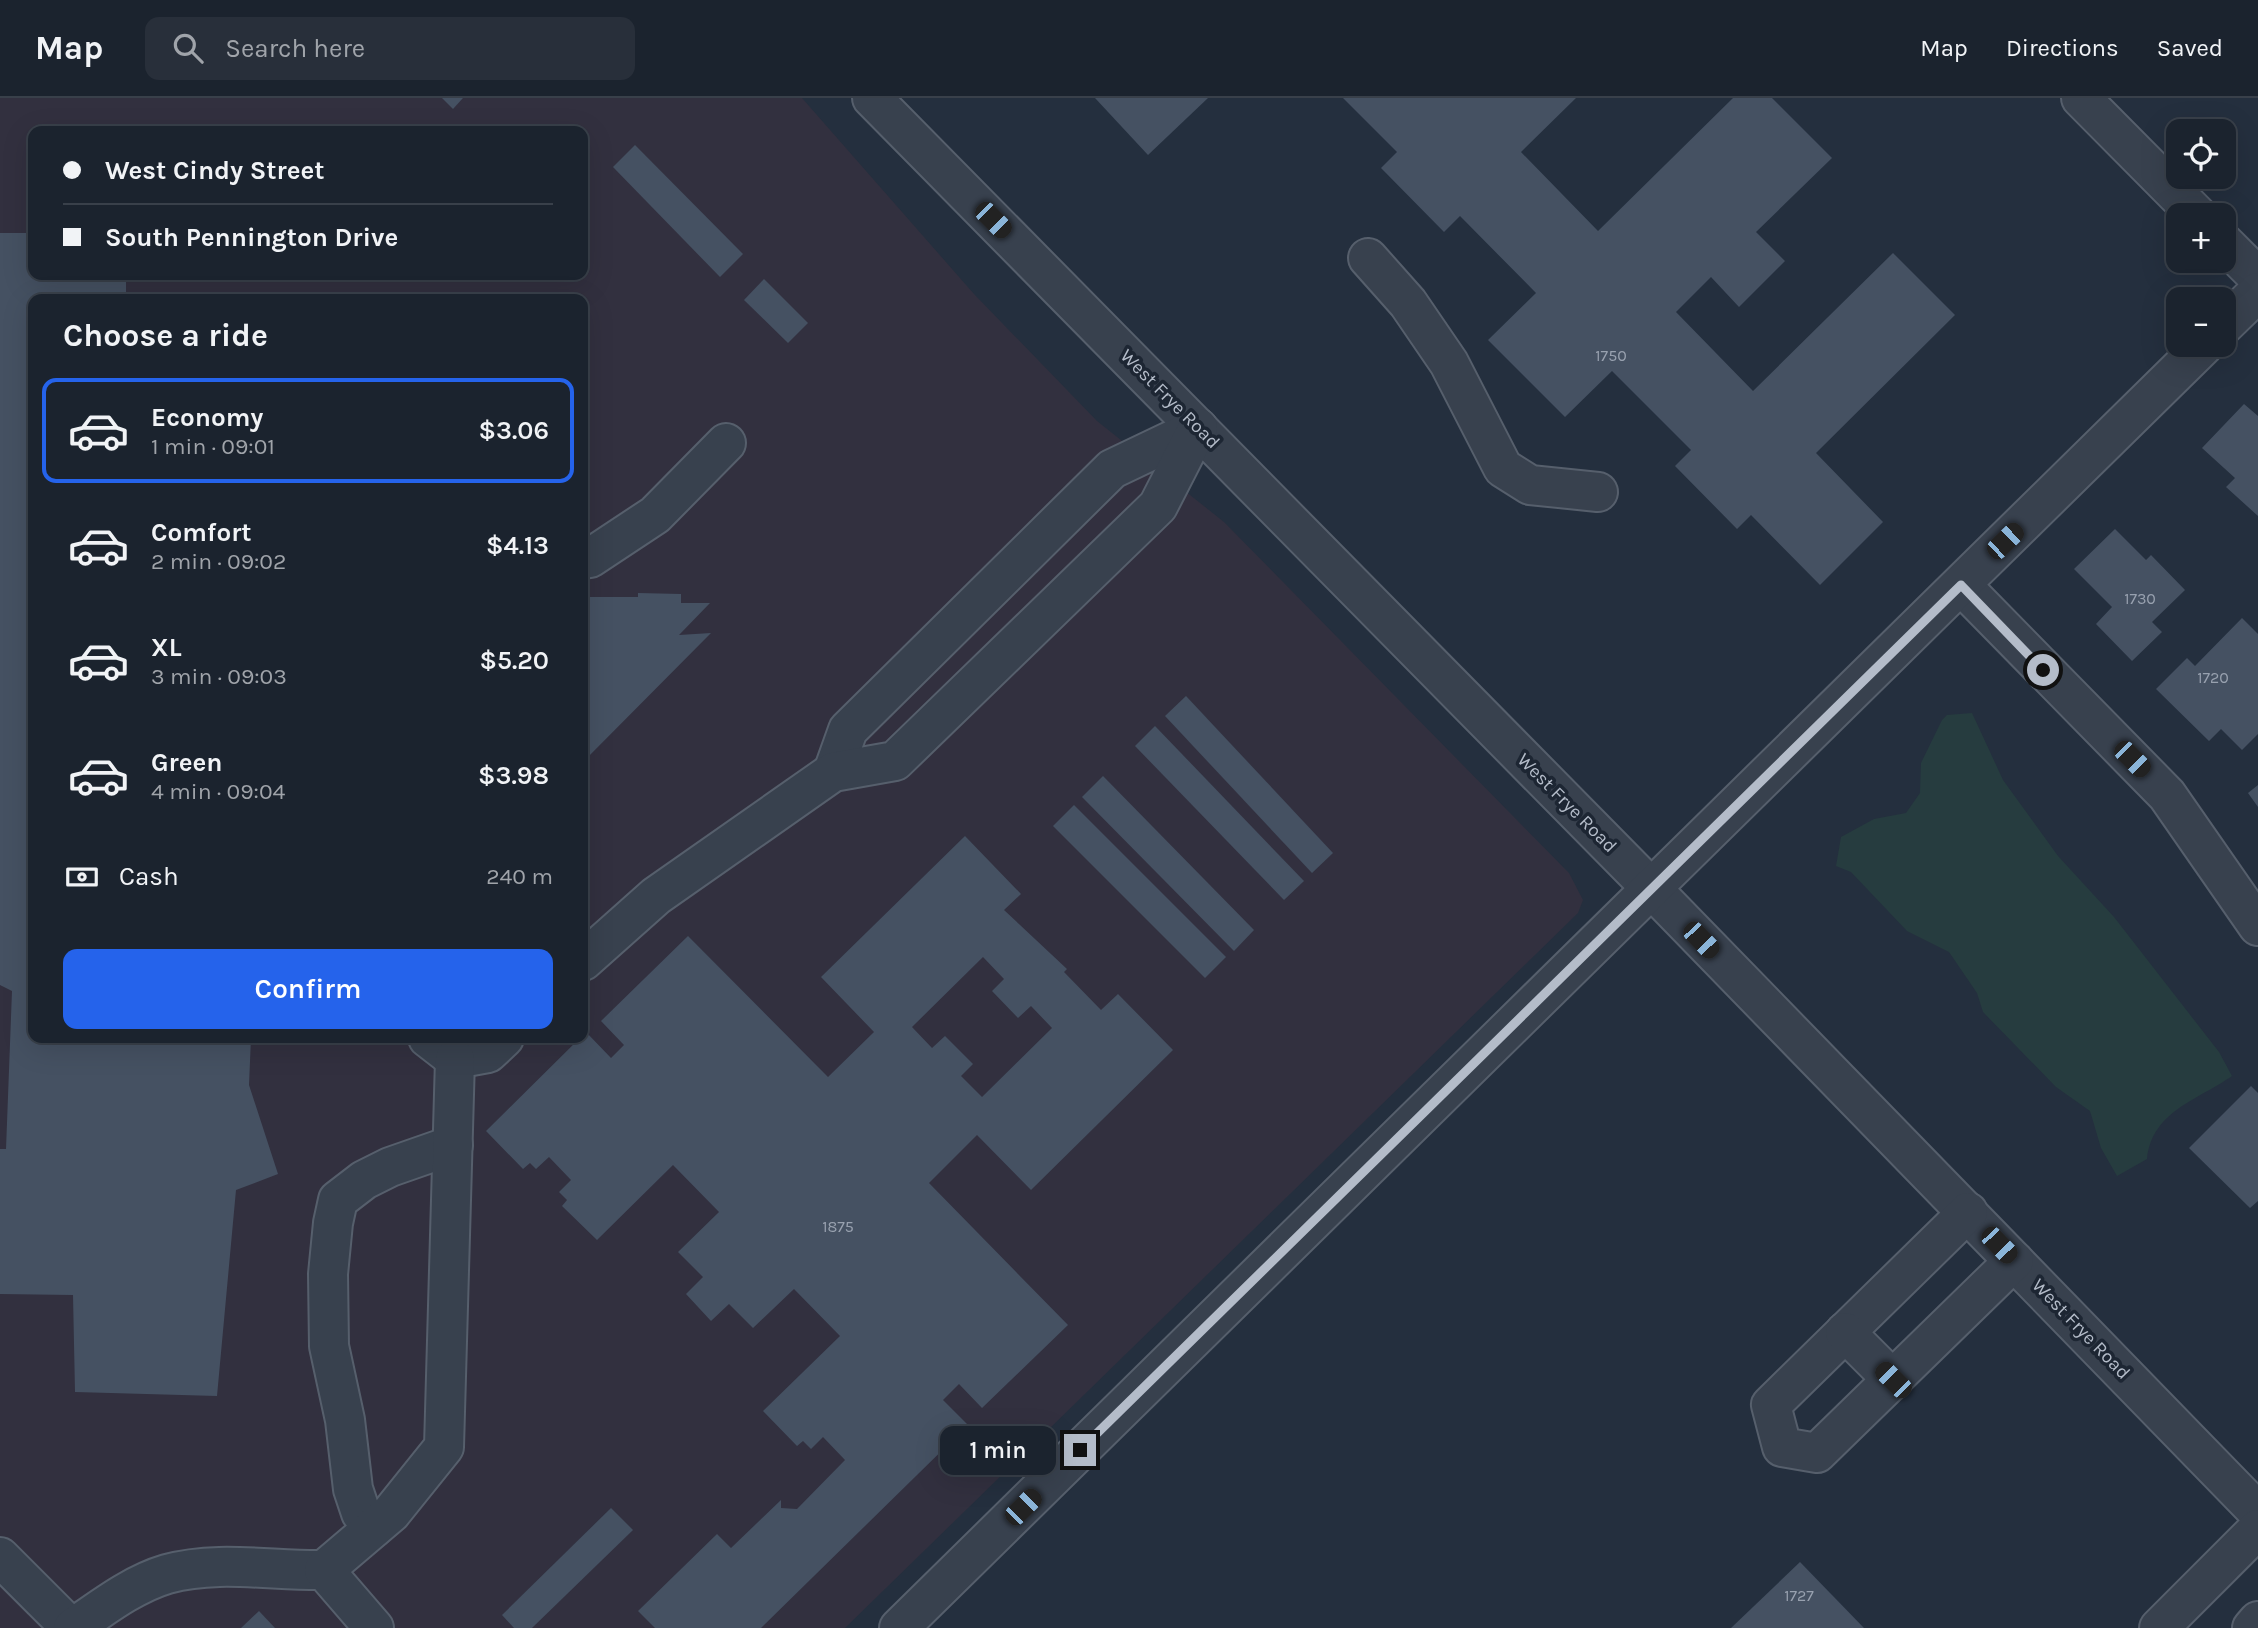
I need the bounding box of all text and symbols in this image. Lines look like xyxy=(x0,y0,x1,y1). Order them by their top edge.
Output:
search box xyxy=(145,17,635,80)
text: Map xyxy=(35,29,103,67)
icon: search xyxy=(169,29,207,67)
text: Search here xyxy=(225,33,365,64)
text: Map xyxy=(1920,34,1968,62)
text: Directions xyxy=(2006,34,2119,62)
text: Saved xyxy=(2157,34,2223,62)
map controls xyxy=(2166,119,2236,357)
button: locate xyxy=(2166,119,2236,189)
text: West Cindy Street xyxy=(105,155,325,186)
car xyxy=(971,198,1016,242)
button: + xyxy=(2166,203,2236,273)
text: South Pennington Drive xyxy=(105,222,398,253)
button: − xyxy=(2166,287,2236,357)
text: Choose a ride xyxy=(63,317,268,354)
street label: West Frye Road xyxy=(1116,345,1224,453)
house number: 1750 xyxy=(1595,346,1627,365)
icon: car xyxy=(67,399,130,462)
text: Economy xyxy=(151,402,263,433)
text: $3.06 xyxy=(479,415,549,446)
text: 1 min · 09:01 xyxy=(151,433,275,460)
icon: car xyxy=(67,514,130,577)
text: Comfort xyxy=(151,517,252,548)
car xyxy=(1983,519,2028,563)
text: $4.13 xyxy=(486,530,549,561)
text: 2 min · 09:02 xyxy=(151,548,286,575)
house number: 1730 xyxy=(2124,589,2156,608)
icon: car xyxy=(67,629,130,692)
text: XL xyxy=(151,632,182,663)
text: $5.20 xyxy=(479,645,549,676)
route start xyxy=(2027,654,2059,686)
text: 3 min · 09:03 xyxy=(151,663,287,690)
house number: 1720 xyxy=(2197,668,2229,687)
car xyxy=(2110,737,2155,781)
icon: car xyxy=(67,744,130,807)
text: Green xyxy=(151,747,223,778)
street label: West Frye Road xyxy=(1513,749,1621,857)
text: $3.98 xyxy=(478,760,549,791)
text: 4 min · 09:04 xyxy=(151,778,285,805)
icon: cash xyxy=(63,858,101,896)
text: Cash xyxy=(119,861,179,892)
text: 240 m xyxy=(486,863,553,890)
car xyxy=(1679,918,1724,962)
button: Confirm xyxy=(63,949,553,1029)
house number: 1875 xyxy=(822,1217,854,1236)
car xyxy=(1977,1223,2022,1267)
street label: West Frye Road xyxy=(2027,1274,2135,1384)
car xyxy=(1871,1358,1916,1402)
callout: 1 min xyxy=(940,1426,1056,1474)
route end xyxy=(1064,1434,1096,1466)
text: 1 min xyxy=(969,1437,1027,1464)
car xyxy=(1001,1485,1046,1529)
house number: 1727 xyxy=(1784,1586,1814,1605)

